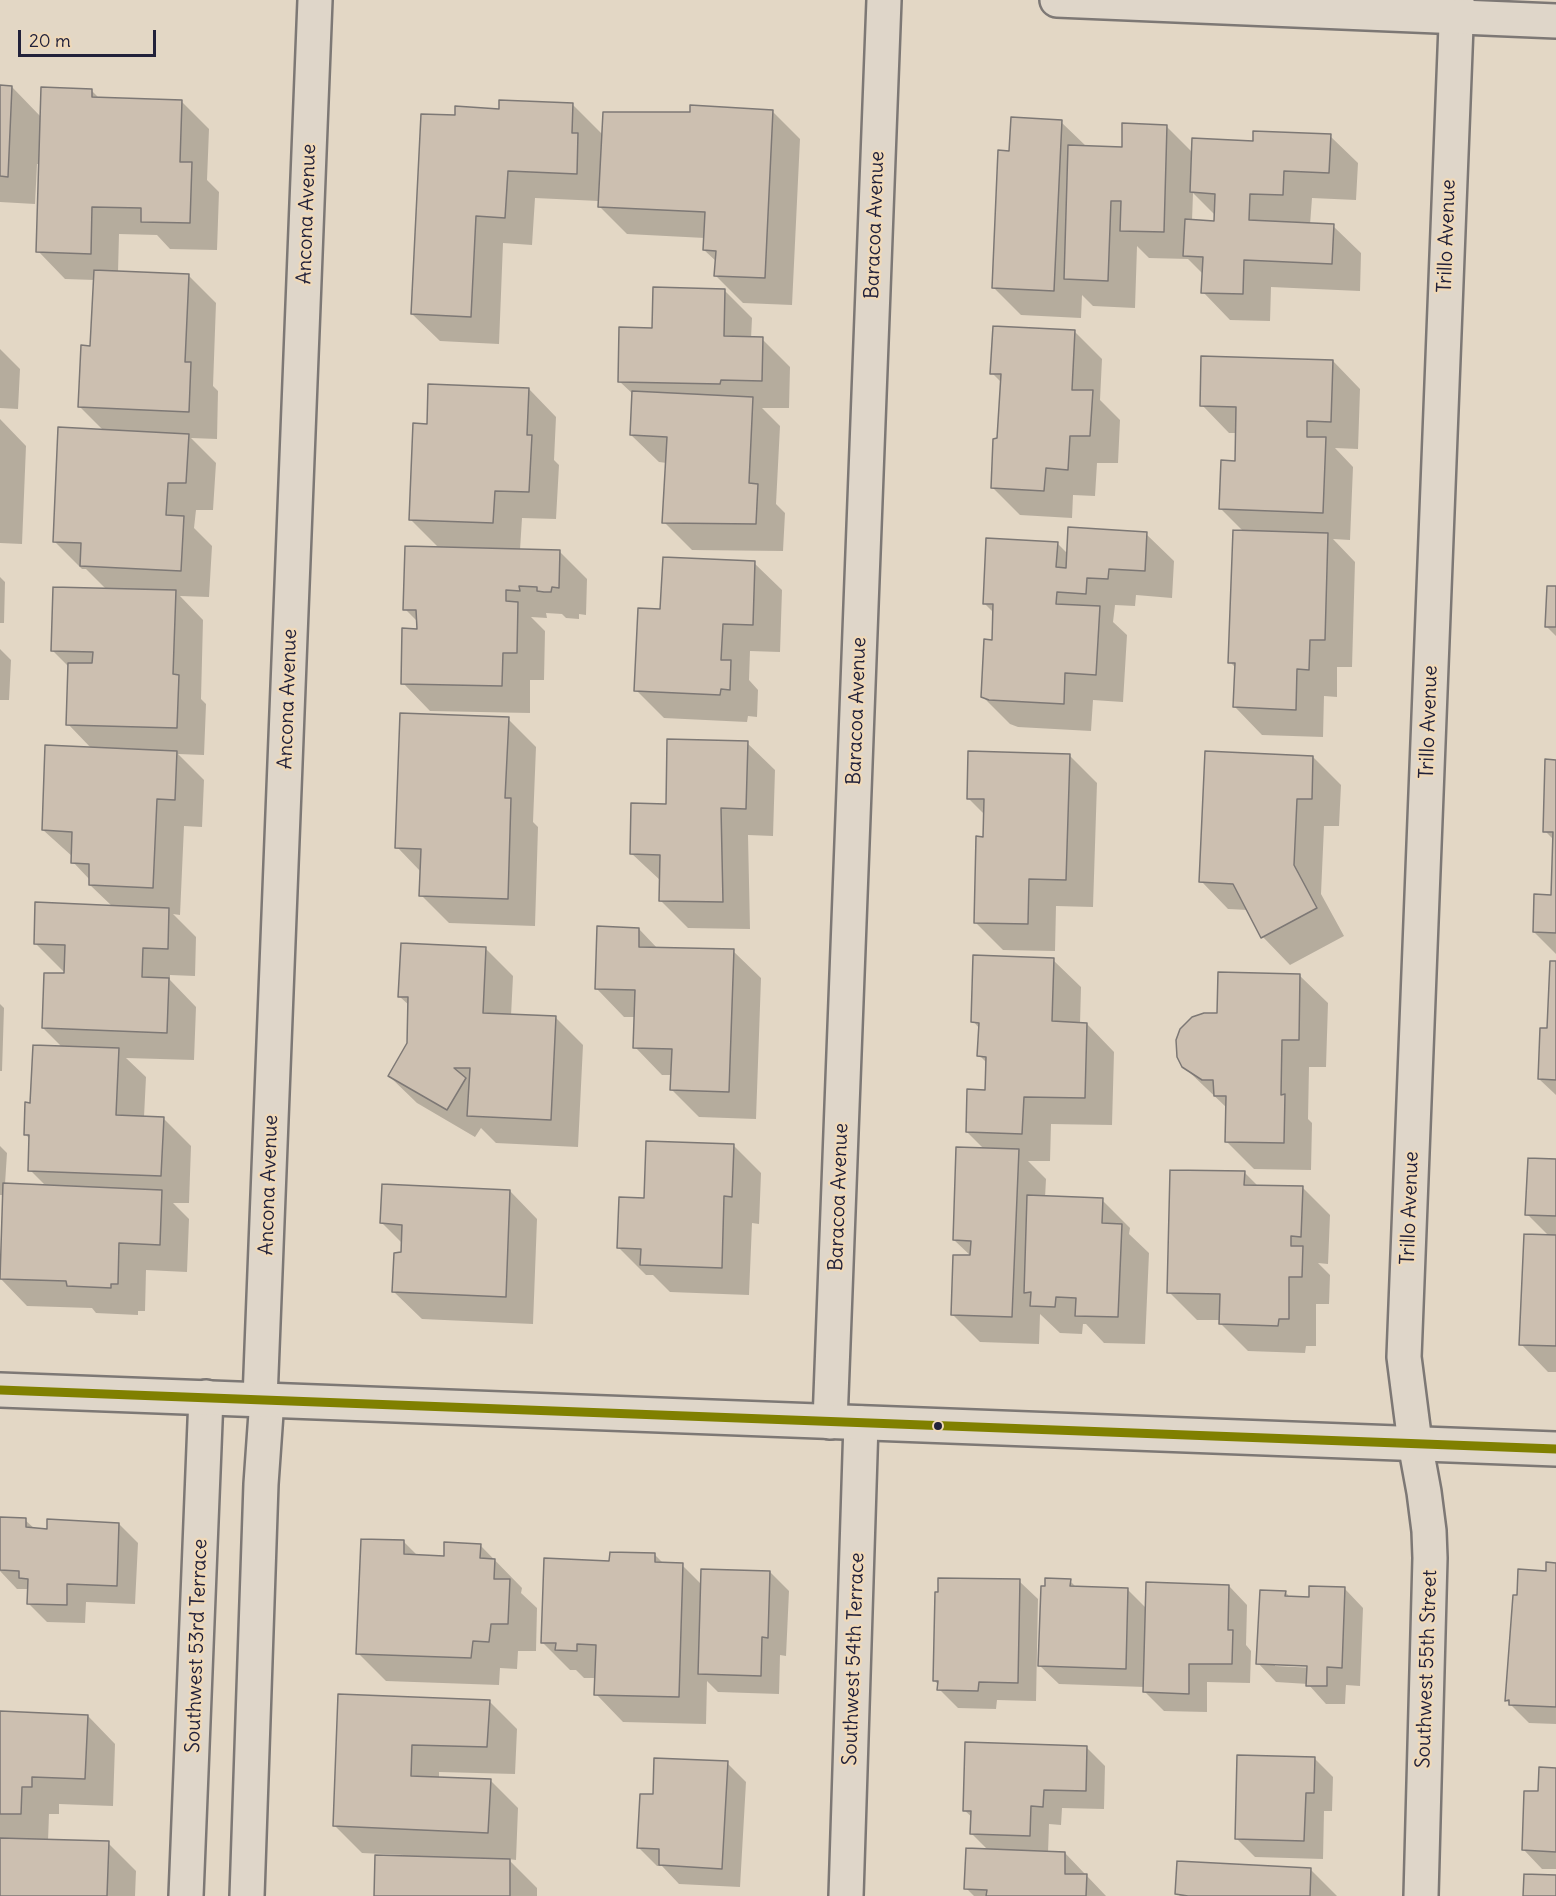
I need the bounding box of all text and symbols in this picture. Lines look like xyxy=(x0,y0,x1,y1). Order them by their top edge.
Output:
scale bar xyxy=(21,18,159,56)
text: 20 m xyxy=(29,29,71,52)
street label: Ancona Avenue xyxy=(293,143,321,285)
street label: Baracoa Avenue xyxy=(860,151,890,299)
street label: Trillo Avenue xyxy=(1433,179,1461,293)
street label: Ancona Avenue xyxy=(274,628,302,770)
street label: Baracoa Avenue xyxy=(842,637,872,785)
street label: Trillo Avenue xyxy=(1415,665,1443,779)
street label: Ancona Avenue xyxy=(255,1114,283,1256)
street label: Baracoa Avenue xyxy=(824,1123,854,1271)
street label: Trillo Avenue xyxy=(1396,1151,1424,1265)
unlabelled marker xyxy=(932,1420,944,1432)
street label: Southwest 53rd Terrace xyxy=(181,1538,213,1754)
street label: Southwest 54th Terrace xyxy=(838,1552,870,1766)
street label: Southwest 55th Street xyxy=(1412,1569,1442,1769)

